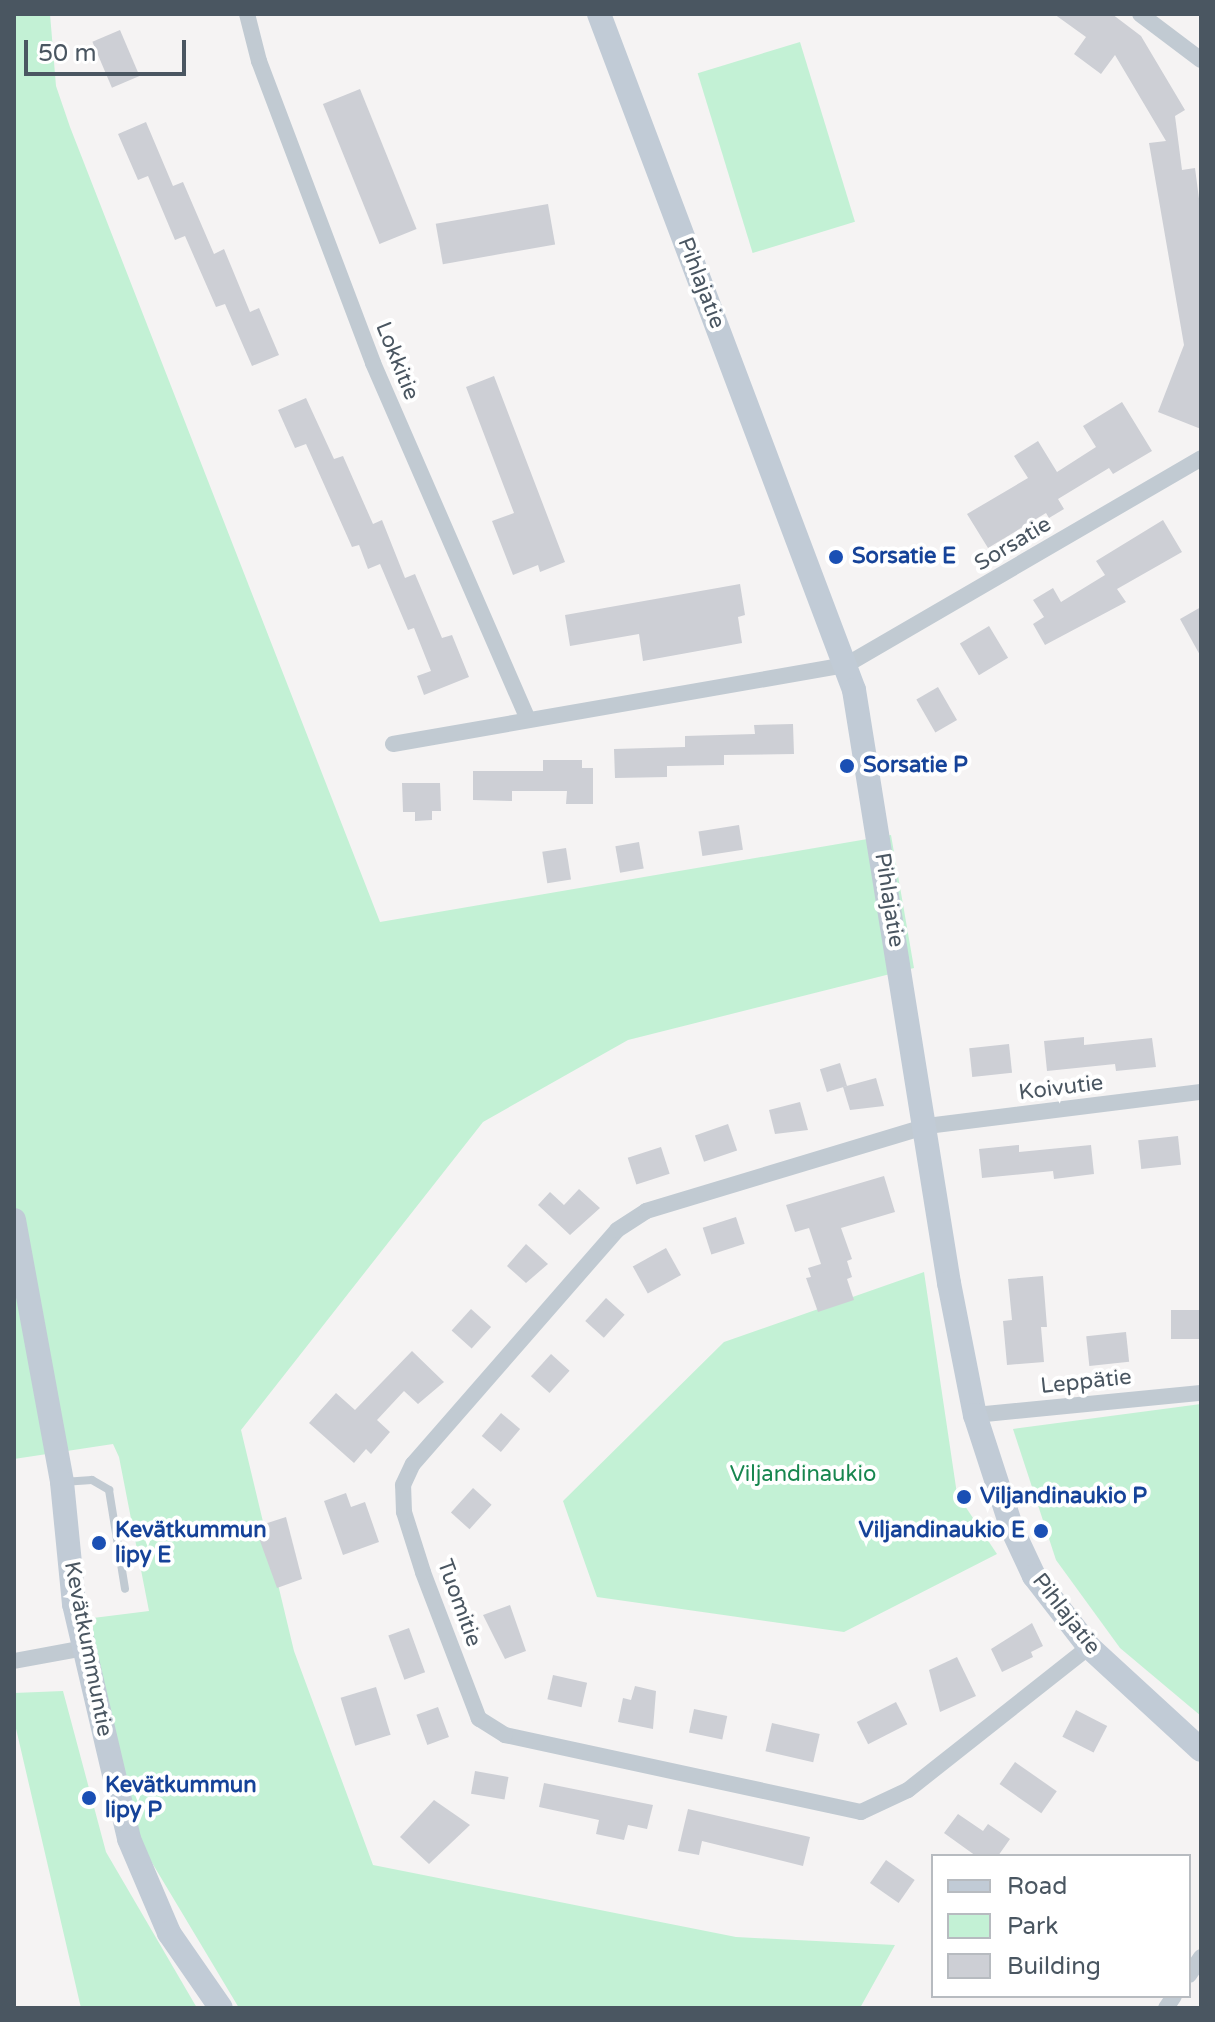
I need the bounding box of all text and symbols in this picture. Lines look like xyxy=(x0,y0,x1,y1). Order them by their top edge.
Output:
scale bar xyxy=(28,24,190,74)
text: 50 m xyxy=(38,39,96,68)
street label: Pihlajatie xyxy=(672,234,730,332)
street label: Lokkitie xyxy=(369,318,425,404)
street label: Sorsatie xyxy=(970,511,1056,577)
place label: Sorsatie E xyxy=(852,544,956,570)
marker: Sorsatie E xyxy=(827,548,845,566)
place label: Sorsatie P xyxy=(863,753,968,779)
marker: Sorsatie P xyxy=(838,757,856,775)
street label: Pihlajatie xyxy=(869,851,909,949)
street label: Koivutie xyxy=(1017,1070,1105,1106)
street label: Leppätie xyxy=(1039,1364,1133,1400)
park label: Viljandinaukio xyxy=(730,1462,876,1488)
place label: Viljandinaukio P xyxy=(980,1484,1147,1510)
marker: Viljandinaukio P xyxy=(955,1488,973,1506)
place label: Kevätkummun lipy E xyxy=(115,1517,267,1568)
place label: Viljandinaukio E xyxy=(859,1518,1025,1544)
marker: Viljandinaukio E xyxy=(1032,1522,1050,1540)
marker: Kevätkummun lipy E xyxy=(90,1534,108,1552)
street label: Tuomitie xyxy=(431,1556,487,1650)
street label: Kevätkummuntie xyxy=(58,1559,118,1739)
street label: Pihlajatie xyxy=(1026,1568,1106,1660)
place label: Kevätkummun lipy P xyxy=(105,1772,257,1824)
marker: Kevätkummun lipy P xyxy=(80,1789,98,1807)
legend xyxy=(931,1854,1191,1998)
text: Road xyxy=(1007,1872,1067,1901)
text: Park xyxy=(1007,1912,1058,1941)
text: Building xyxy=(1007,1952,1101,1981)

